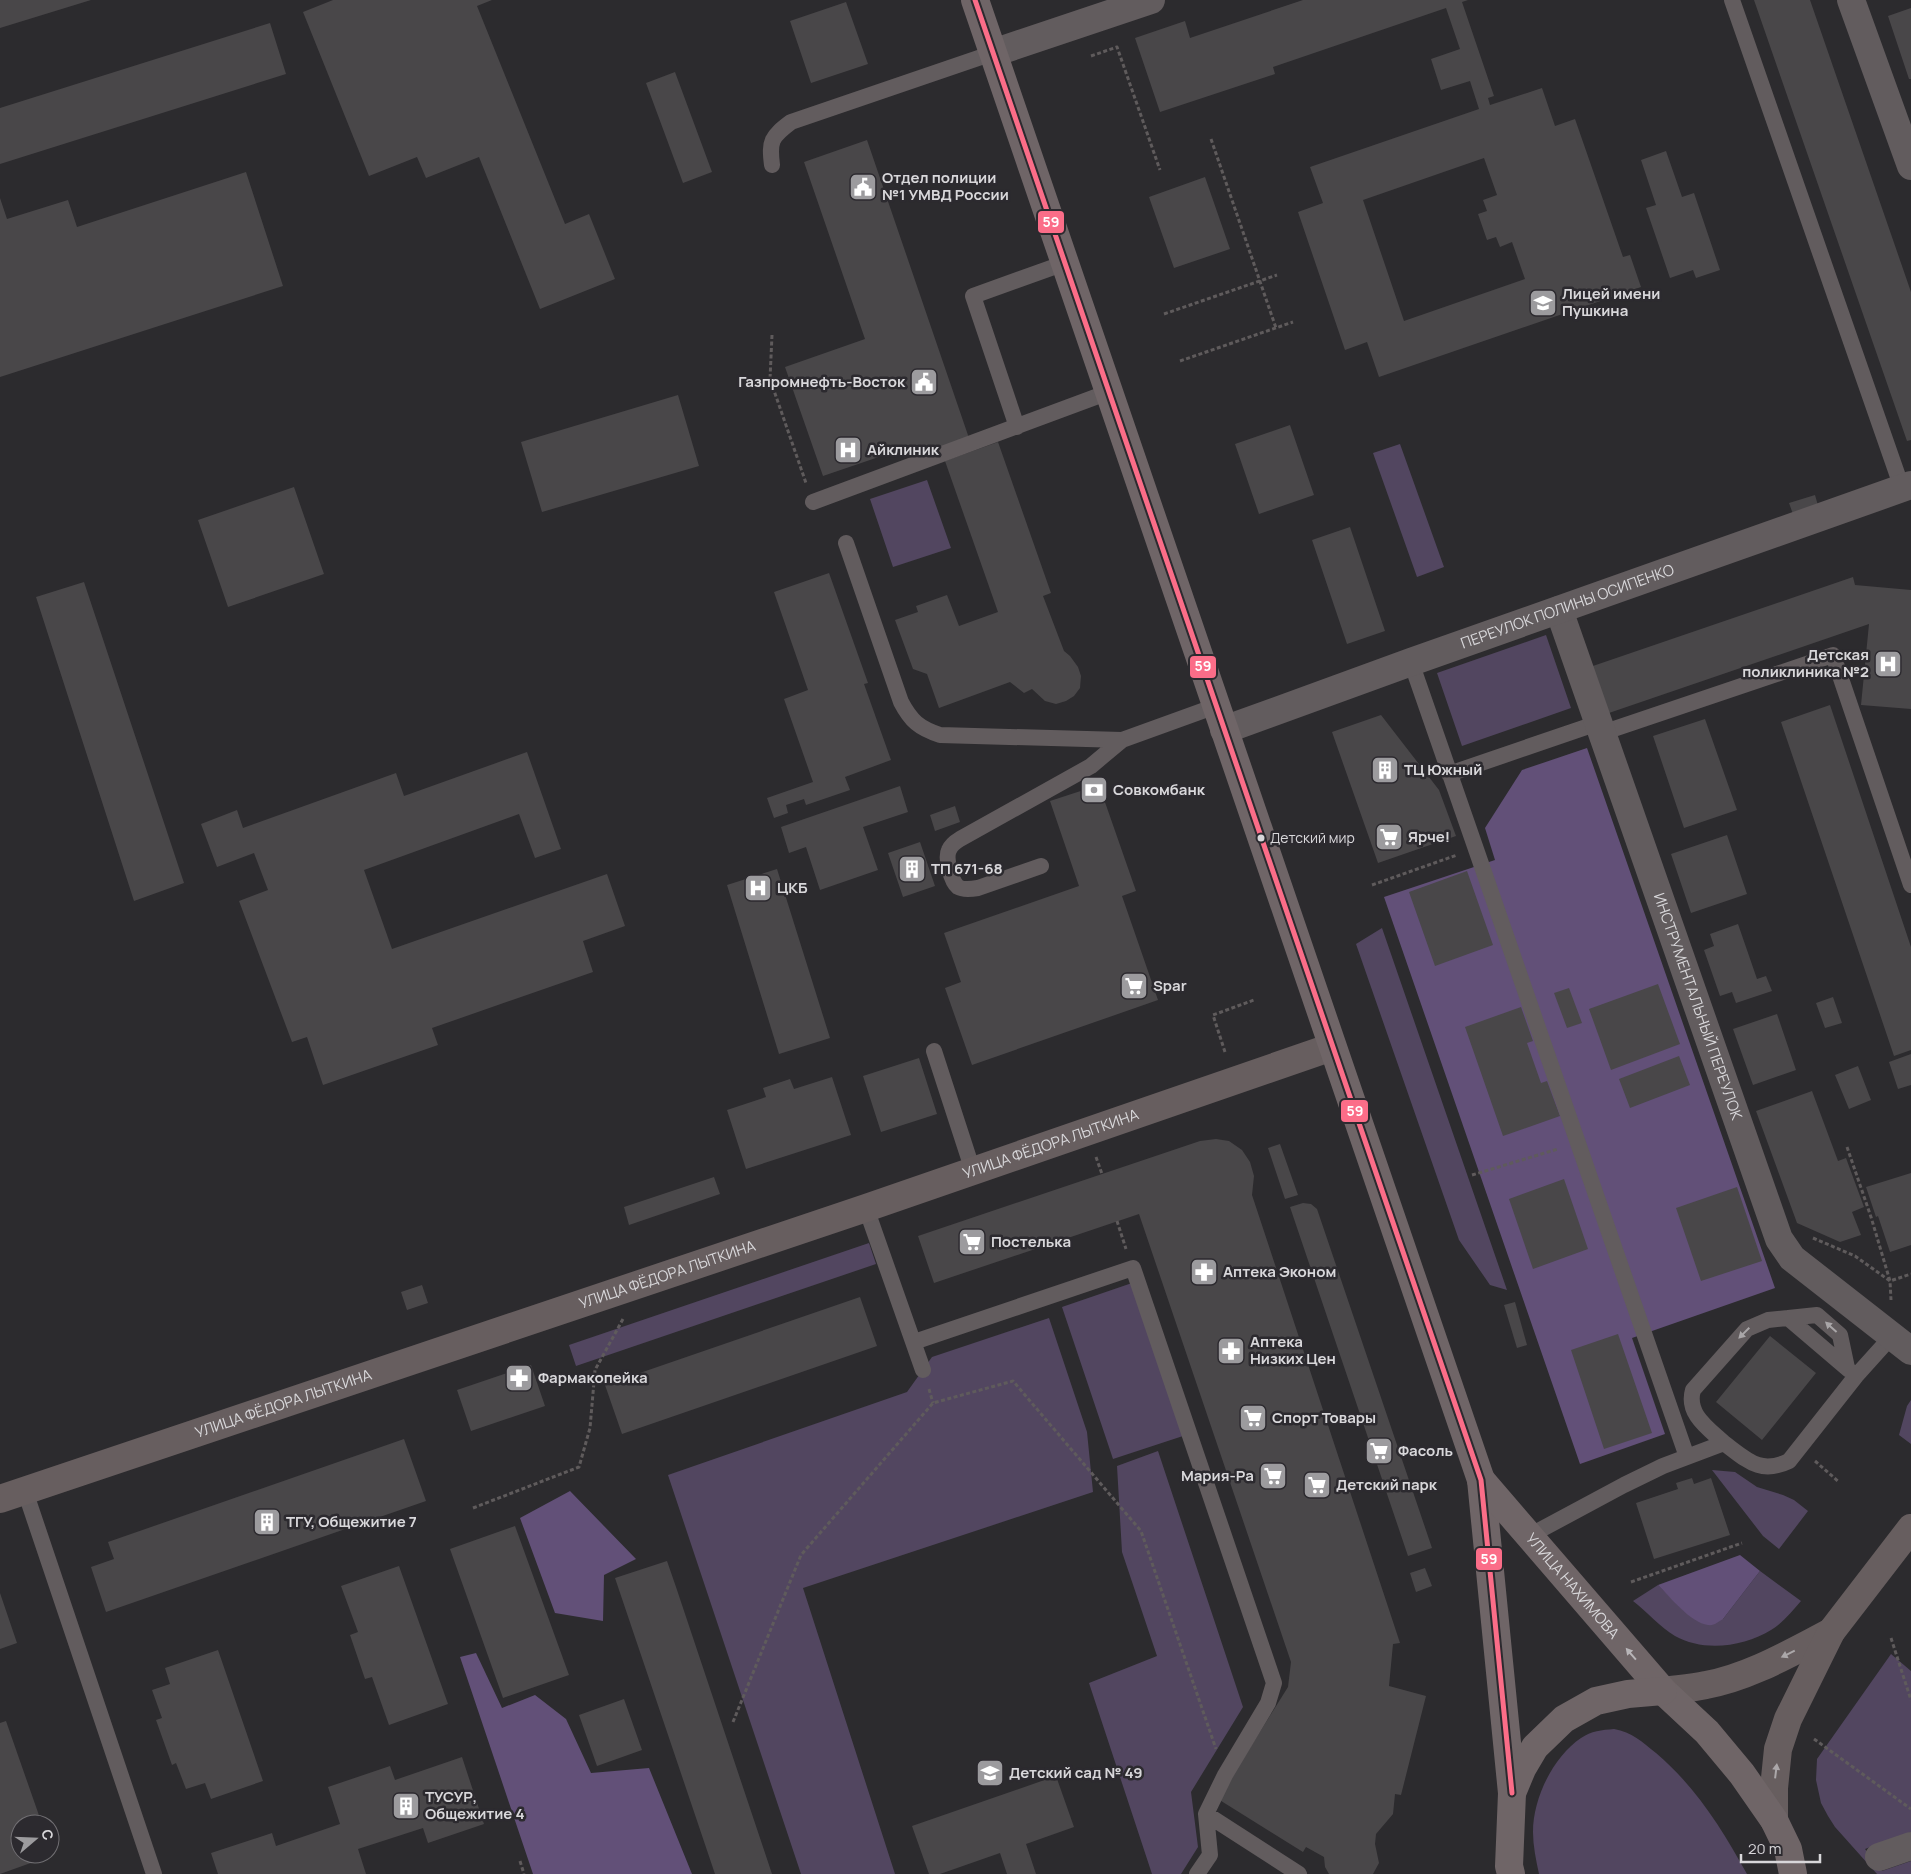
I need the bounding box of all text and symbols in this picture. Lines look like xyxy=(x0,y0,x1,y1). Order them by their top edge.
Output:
place label: Отдел полиции №1 УМВД России xyxy=(882,167,1009,205)
public building icon: Отдел полиции №1 УМВД России xyxy=(848,172,878,202)
line badge: 59 xyxy=(1037,210,1065,234)
text: 59 xyxy=(1043,212,1059,231)
place label: Лицей имени Пушкина xyxy=(1562,283,1660,321)
school or university icon: Лицей имени Пушкина xyxy=(1528,288,1558,318)
public building icon: Газпромнефть-Восток xyxy=(909,367,939,397)
place label: Газпромнефть-Восток xyxy=(738,371,906,392)
hospital icon: Айклиник xyxy=(833,435,863,465)
place label: Айклиник xyxy=(867,439,940,460)
street label: ПЕРЕУЛОК ПОЛИНЫ ОСИПЕНКО xyxy=(1458,559,1677,654)
place label: Детская поликлиника №2 xyxy=(1742,644,1869,682)
hospital icon: Детская поликлиника №2 xyxy=(1873,649,1903,679)
line badge: 59 xyxy=(1189,655,1217,679)
text: 59 xyxy=(1195,656,1211,675)
building icon: ТЦ Южный xyxy=(1370,755,1400,785)
place label: ТЦ Южный xyxy=(1404,759,1482,780)
bank icon: Совкомбанк xyxy=(1079,775,1109,805)
place label: Совкомбанк xyxy=(1113,779,1206,800)
supermarket icon: Ярче! xyxy=(1374,822,1404,852)
place label: Ярче! xyxy=(1408,826,1450,847)
place label: Детский мир xyxy=(1270,828,1355,847)
marker: Детский мир xyxy=(1256,833,1266,843)
building icon: ТП 671-68 xyxy=(897,854,927,884)
place label: ТП 671-68 xyxy=(931,858,1003,879)
hospital icon: ЦКБ xyxy=(743,873,773,903)
place label: ЦКБ xyxy=(777,877,808,898)
street label: ИНСТРУМЕНТАЛЬНЫЙ ПЕРЕУЛОК xyxy=(1649,890,1748,1123)
supermarket icon: Spar xyxy=(1119,971,1149,1001)
place label: Spar xyxy=(1153,975,1187,996)
line badge: 59 xyxy=(1340,1099,1369,1123)
text: 59 xyxy=(1347,1101,1363,1120)
street label: УЛИЦА ФЁДОРА ЛЫТКИНА xyxy=(960,1103,1142,1184)
supermarket icon: Постелька xyxy=(957,1227,987,1257)
place label: Постелька xyxy=(991,1231,1071,1252)
street label: УЛИЦА ФЁДОРА ЛЫТКИНА xyxy=(576,1235,759,1314)
pharmacy icon: Аптека Эконом xyxy=(1189,1257,1219,1287)
place label: Аптека Эконом xyxy=(1223,1261,1336,1282)
one-way arrow xyxy=(1825,1321,1837,1333)
one-way arrow xyxy=(1738,1327,1750,1339)
place label: Аптека Низких Цен xyxy=(1250,1331,1336,1369)
pharmacy icon: Аптека Низких Цен xyxy=(1216,1336,1246,1366)
pharmacy icon: Фармакопейка xyxy=(504,1363,534,1393)
street label: УЛИЦА ФЁДОРА ЛЫТКИНА xyxy=(192,1364,375,1443)
place label: Фармакопейка xyxy=(538,1367,648,1388)
supermarket icon: Спорт Товары xyxy=(1238,1403,1268,1433)
place label: Спорт Товары xyxy=(1272,1407,1376,1428)
supermarket icon: Фасоль xyxy=(1364,1436,1394,1466)
place label: Фасоль xyxy=(1398,1440,1453,1461)
supermarket icon: Мария-Ра xyxy=(1258,1461,1288,1491)
place label: Мария-Ра xyxy=(1181,1465,1254,1486)
supermarket icon: Детский парк xyxy=(1302,1470,1332,1500)
place label: Детский парк xyxy=(1336,1474,1438,1495)
building icon: ТГУ, Общежитие 7 xyxy=(252,1507,282,1537)
place label: ТГУ, Общежитие 7 xyxy=(286,1511,417,1532)
street label: УЛИЦА НАХИМОВА xyxy=(1521,1528,1625,1644)
line badge: 59 xyxy=(1475,1547,1503,1571)
text: 59 xyxy=(1481,1549,1497,1568)
one-way arrow xyxy=(1626,1648,1637,1661)
one-way arrow xyxy=(1781,1650,1795,1658)
school or university icon: Детский сад № 49 xyxy=(975,1758,1005,1788)
place label: Детский сад № 49 xyxy=(1009,1762,1143,1783)
one-way arrow xyxy=(1772,1763,1780,1779)
place label: ТУСУР, Общежитие 4 xyxy=(425,1786,525,1824)
building icon: ТУСУР, Общежитие 4 xyxy=(391,1791,421,1821)
north arrow xyxy=(10,1814,60,1864)
text: С xyxy=(37,1827,58,1843)
scale bar xyxy=(1741,1832,1820,1864)
text: 20 m xyxy=(1748,1838,1781,1859)

